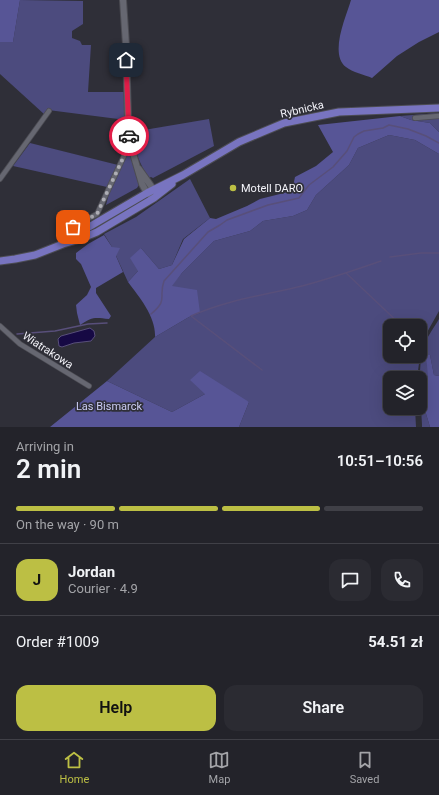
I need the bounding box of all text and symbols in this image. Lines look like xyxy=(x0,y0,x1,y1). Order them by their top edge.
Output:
pin xyxy=(109,43,143,77)
icon: home xyxy=(115,49,137,71)
street label: Rybnicka xyxy=(279,98,325,121)
courier xyxy=(109,116,149,156)
icon: car xyxy=(118,125,140,147)
place label: Motell DARO xyxy=(241,182,303,195)
marker: Motell DARO xyxy=(228,183,238,193)
pin xyxy=(56,210,90,244)
icon: bag xyxy=(62,216,84,238)
map controls xyxy=(383,319,427,415)
button: locate xyxy=(383,319,427,363)
street label: Wiatrakowa xyxy=(20,329,75,372)
button: layers xyxy=(383,371,427,415)
park label: Las Bismarck xyxy=(76,400,142,413)
text: Arriving in xyxy=(16,439,74,454)
text: 10:51–10:56 xyxy=(337,452,423,470)
text: 2 min xyxy=(16,454,81,484)
text: On the way · 90 m xyxy=(16,517,119,532)
button: chat xyxy=(329,559,371,601)
button: phone xyxy=(381,559,423,601)
text: Jordan xyxy=(68,563,115,581)
text: J xyxy=(33,571,41,589)
text: Courier · 4.9 xyxy=(68,581,138,596)
text: Order #1009 xyxy=(16,633,99,651)
text: 54.51 zł xyxy=(368,633,423,651)
button: Help xyxy=(16,685,216,731)
button: Share xyxy=(224,685,423,731)
tab: Home xyxy=(60,749,89,786)
tab: Map xyxy=(208,749,230,786)
tab: Saved xyxy=(350,749,379,786)

